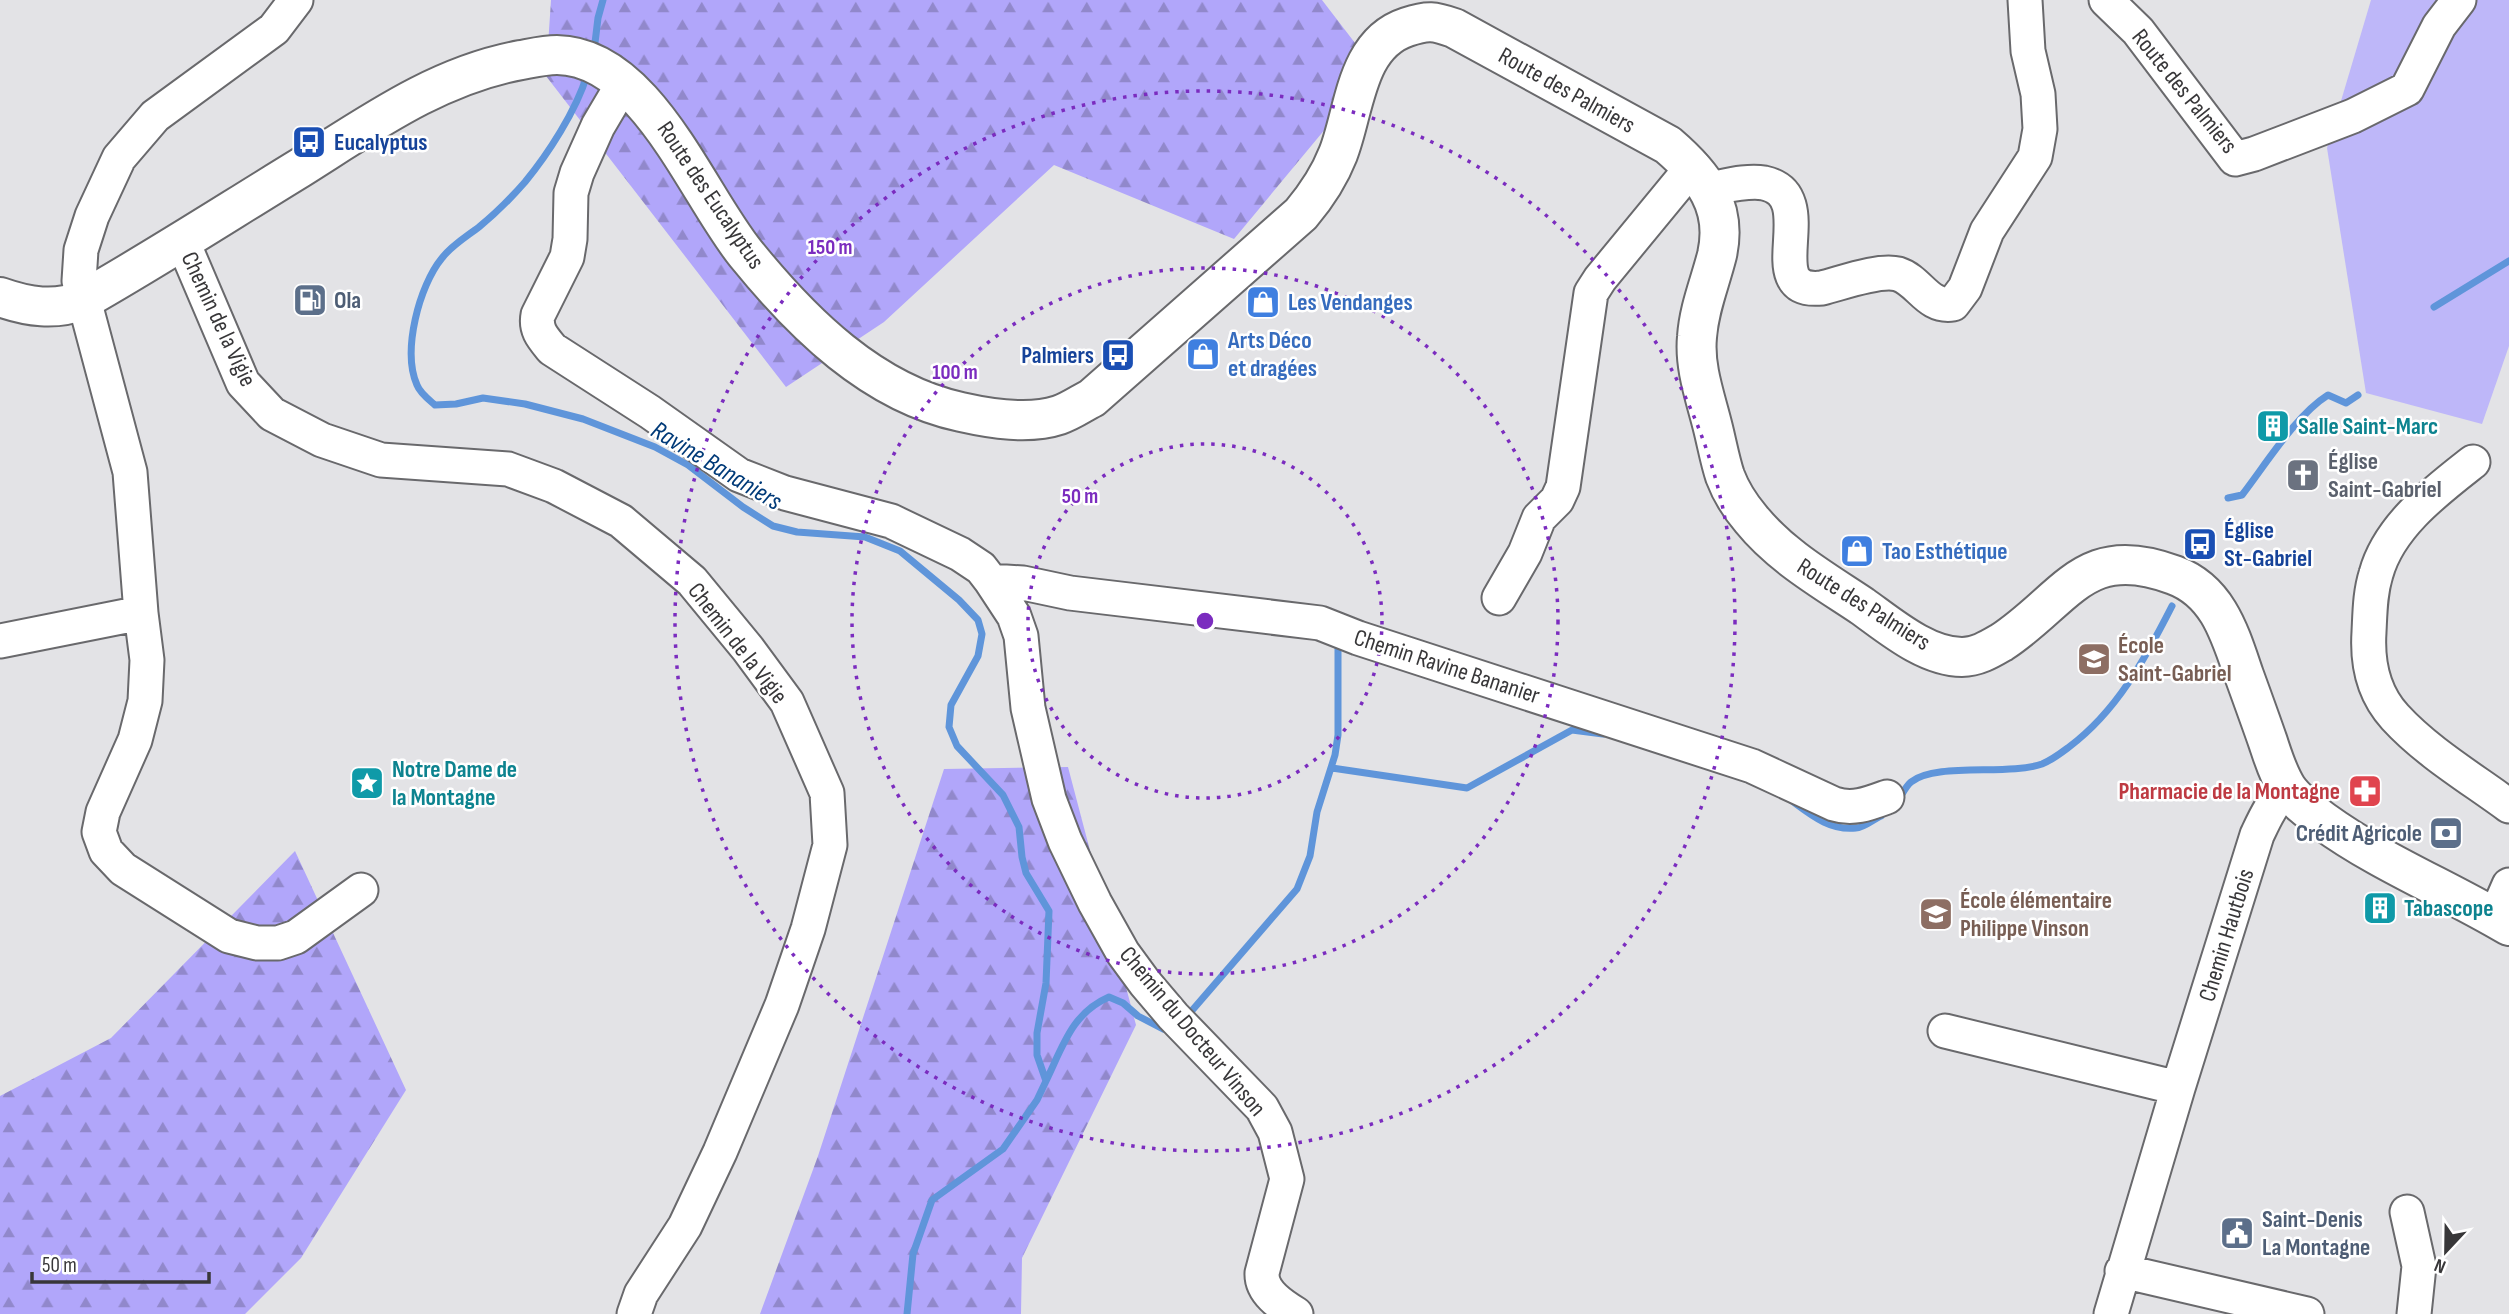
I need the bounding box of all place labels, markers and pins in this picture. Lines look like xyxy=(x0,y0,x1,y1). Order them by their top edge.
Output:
bus stop icon: Eucalyptus xyxy=(290,123,328,161)
place label: Eucalyptus xyxy=(334,128,428,157)
fuel station icon: Ola xyxy=(291,281,329,319)
shop icon: Les Vendanges xyxy=(1244,283,1282,321)
place label: Ola xyxy=(334,286,361,315)
place label: Les Vendanges xyxy=(1288,288,1413,317)
place label: Arts Déco et dragées xyxy=(1227,326,1317,383)
shop icon: Arts Déco et dragées xyxy=(1184,335,1222,373)
bus stop icon: Palmiers xyxy=(1099,336,1137,374)
place label: Palmiers xyxy=(1021,341,1094,370)
building icon: Salle Saint-Marc xyxy=(2254,407,2292,445)
place label: Salle Saint-Marc xyxy=(2298,412,2438,441)
place label: Église Saint-Gabriel xyxy=(2328,447,2442,504)
church icon: Église Saint-Gabriel xyxy=(2284,456,2322,494)
place label: Église St-Gabriel xyxy=(2224,516,2312,573)
bus stop icon: Église St-Gabriel xyxy=(2181,525,2219,563)
shop icon: Tao Esthétique xyxy=(1838,532,1876,570)
place label: Tao Esthétique xyxy=(1882,537,2007,566)
centre of rings xyxy=(1193,609,1217,633)
place label: École Saint-Gabriel xyxy=(2118,631,2232,688)
school or university icon: École Saint-Gabriel xyxy=(2075,640,2113,678)
place label: Notre Dame de la Montagne xyxy=(392,755,517,812)
place icon: Notre Dame de la Montagne xyxy=(348,764,386,802)
pharmacy icon: Pharmacie de la Montagne xyxy=(2346,772,2384,810)
place label: Pharmacie de la Montagne xyxy=(2118,777,2340,806)
bank icon: Crédit Agricole xyxy=(2427,814,2465,852)
place label: Crédit Agricole xyxy=(2296,819,2422,848)
place label: École élémentaire Philippe Vinson xyxy=(1960,886,2112,943)
building icon: Tabascope xyxy=(2361,889,2399,927)
place label: Tabascope xyxy=(2404,894,2493,923)
school or university icon: École élémentaire Philippe Vinson xyxy=(1917,895,1955,933)
place label: Saint-Denis La Montagne xyxy=(2262,1205,2370,1262)
public building icon: Saint-Denis La Montagne xyxy=(2218,1214,2256,1252)

